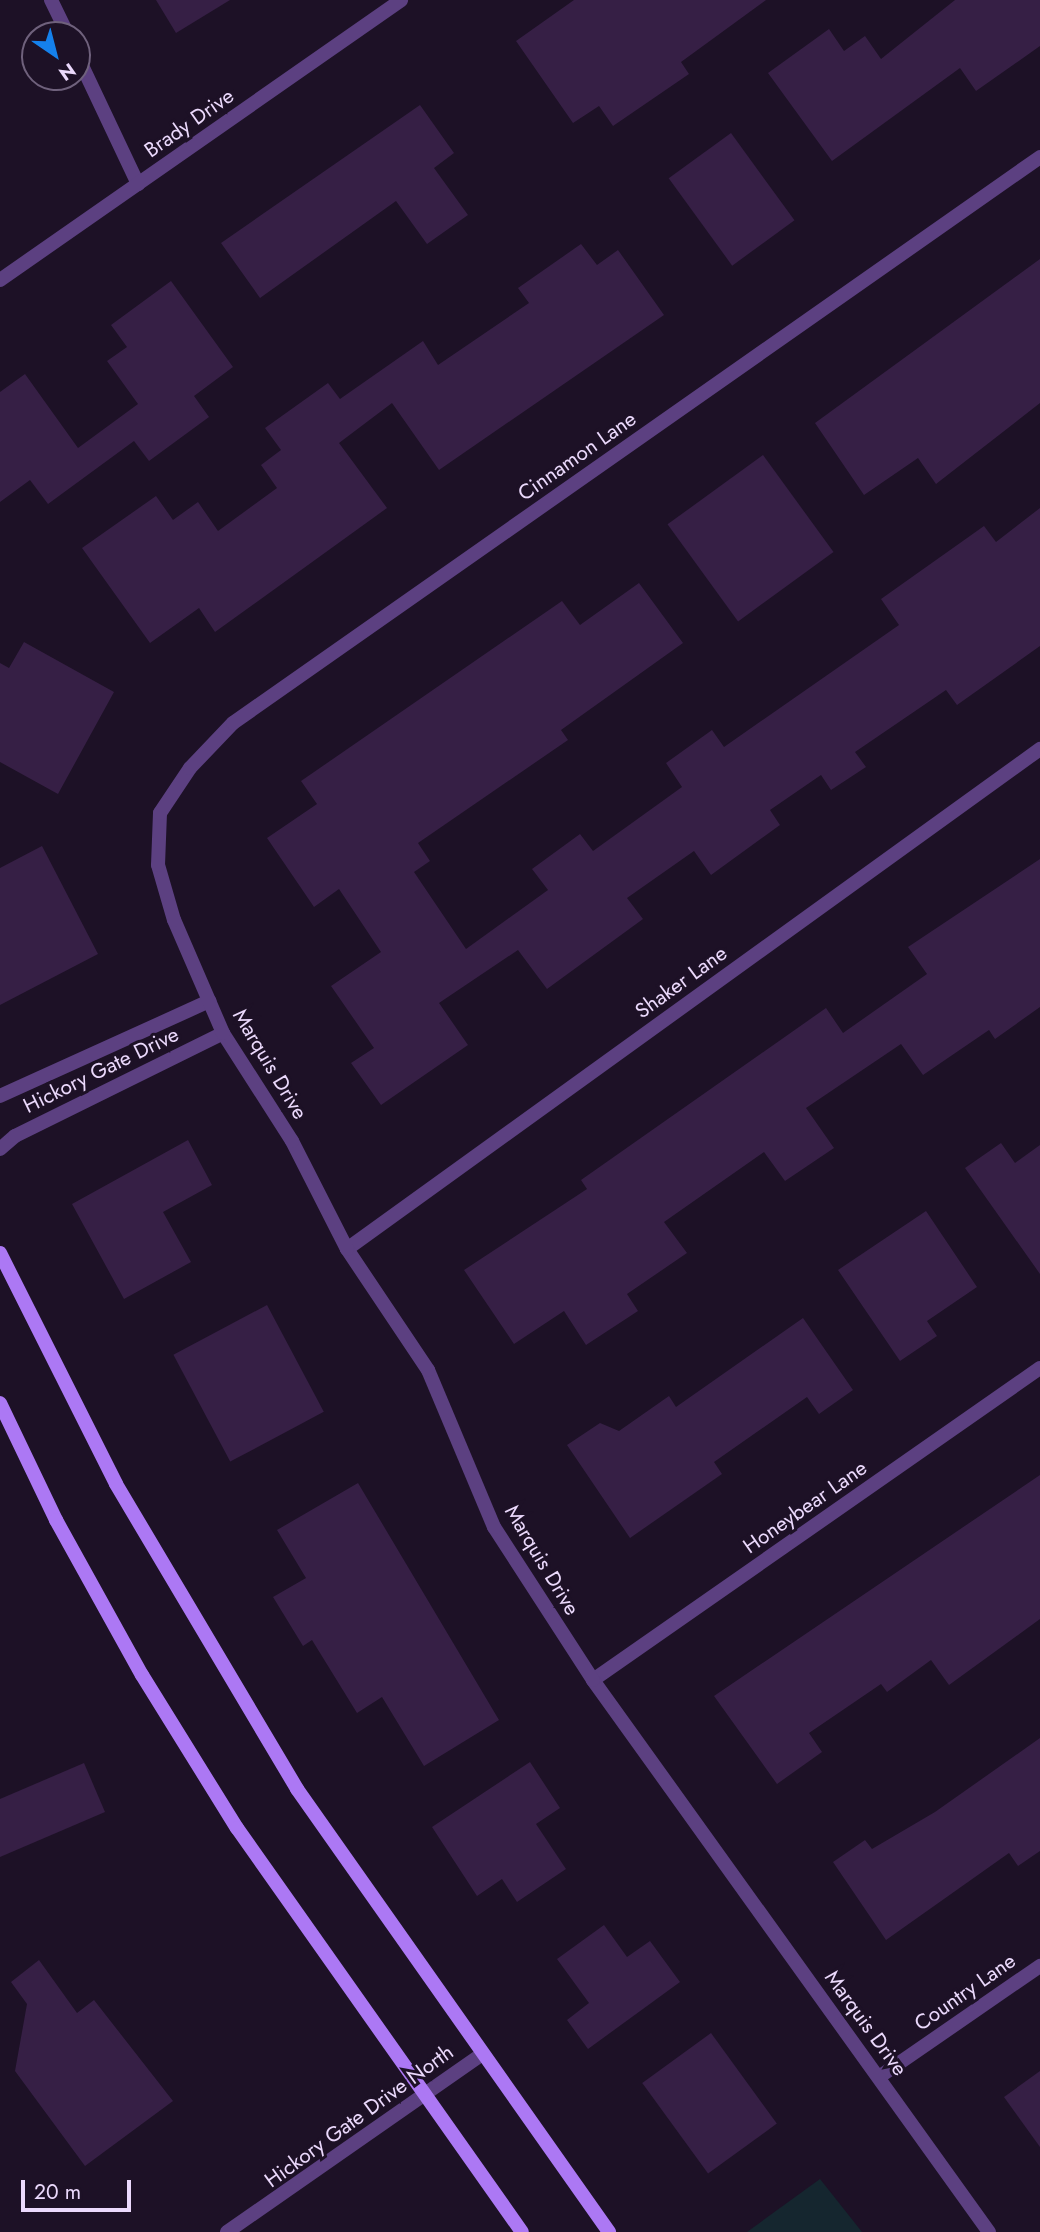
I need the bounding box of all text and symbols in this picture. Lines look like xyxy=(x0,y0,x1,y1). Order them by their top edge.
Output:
north arrow xyxy=(21,21,91,91)
text: N xyxy=(53,57,81,87)
street label: Brady Drive xyxy=(139,83,239,163)
street label: Cinnamon Lane xyxy=(513,406,641,506)
street label: Shaker Lane xyxy=(630,940,732,1024)
street label: Marquis Drive xyxy=(227,1004,313,1124)
street label: Hickory Gate Drive xyxy=(19,1022,183,1118)
street label: Honeybear Lane xyxy=(738,1455,872,1559)
street label: Marquis Drive xyxy=(499,1500,585,1620)
street label: Country Lane xyxy=(910,1948,1020,2036)
street label: Marquis Drive xyxy=(819,1965,913,2081)
street label: Hickory Gate Drive North xyxy=(260,2039,458,2193)
scale bar xyxy=(24,2166,135,2210)
text: 20 m xyxy=(34,2177,81,2207)

